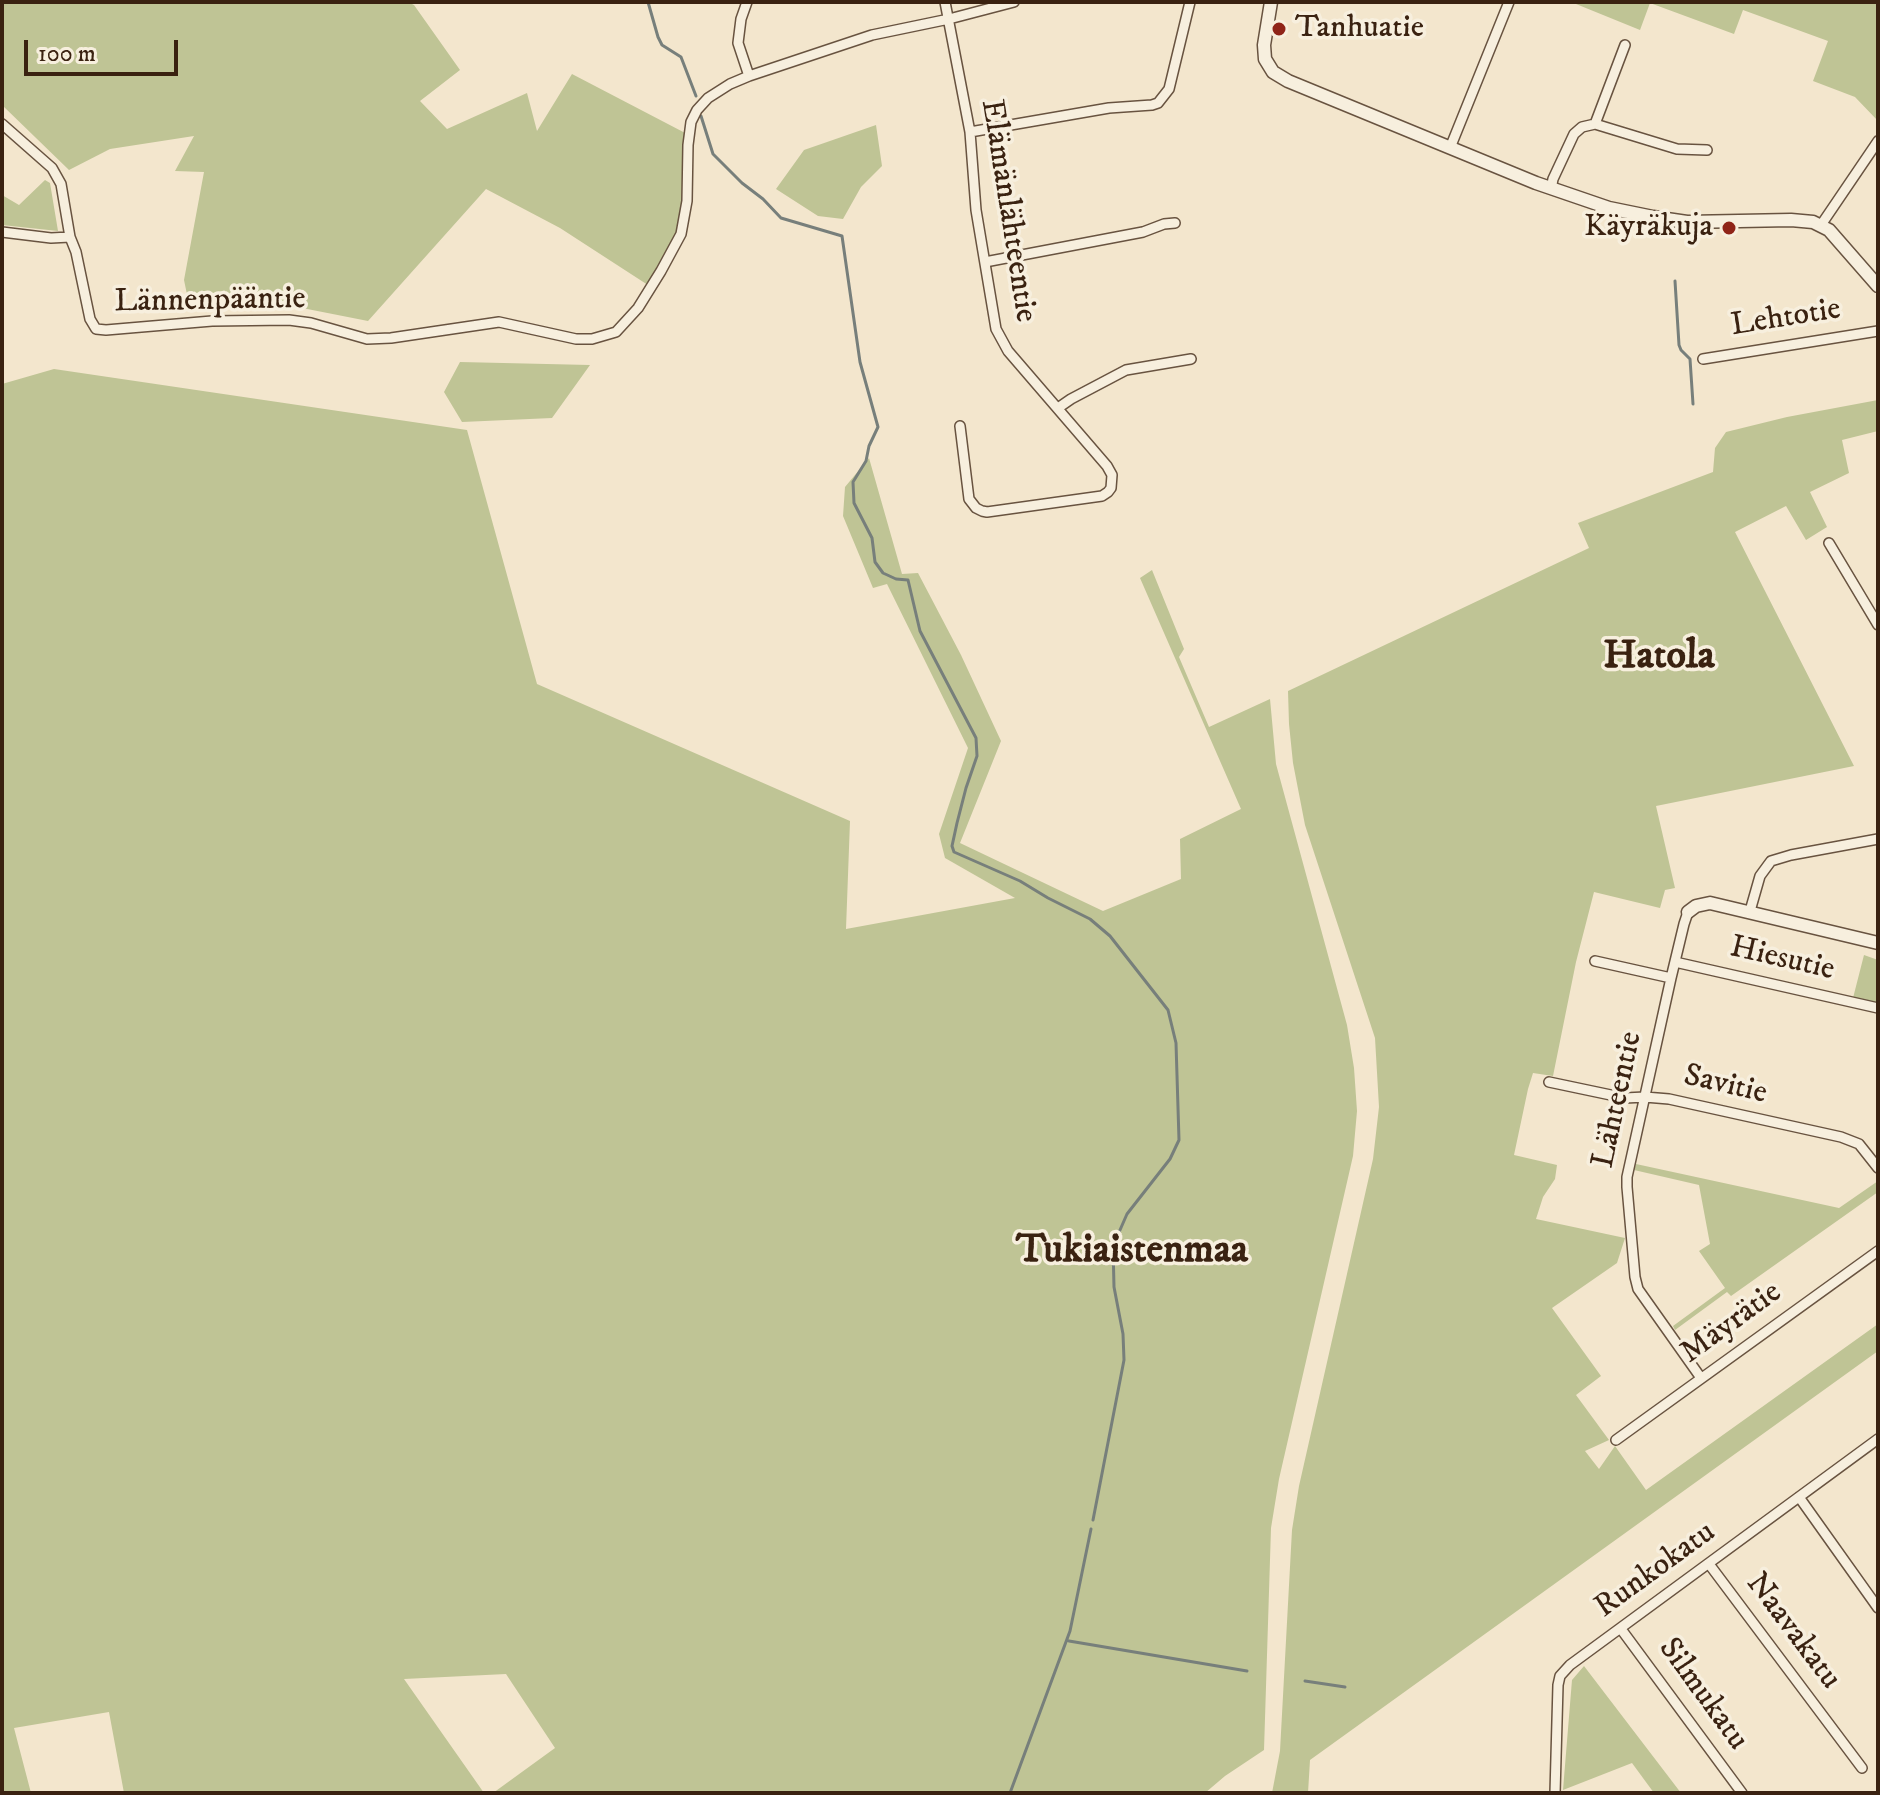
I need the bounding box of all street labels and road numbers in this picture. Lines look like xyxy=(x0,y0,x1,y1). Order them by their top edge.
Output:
street label: Elämänlähteentie xyxy=(970,97,1044,325)
street label: Lännenpääntie xyxy=(114,281,306,323)
street label: Lehtotie xyxy=(1728,291,1844,347)
street label: Hiesutie xyxy=(1726,929,1838,991)
street label: Lähteentie xyxy=(1586,1028,1652,1172)
street label: Savitie xyxy=(1680,1058,1770,1114)
street label: Mäyrätie xyxy=(1674,1275,1790,1373)
street label: Runkokatu xyxy=(1588,1514,1724,1628)
street label: Naavakatu xyxy=(1736,1566,1848,1698)
street label: Silmukatu xyxy=(1649,1631,1755,1759)

